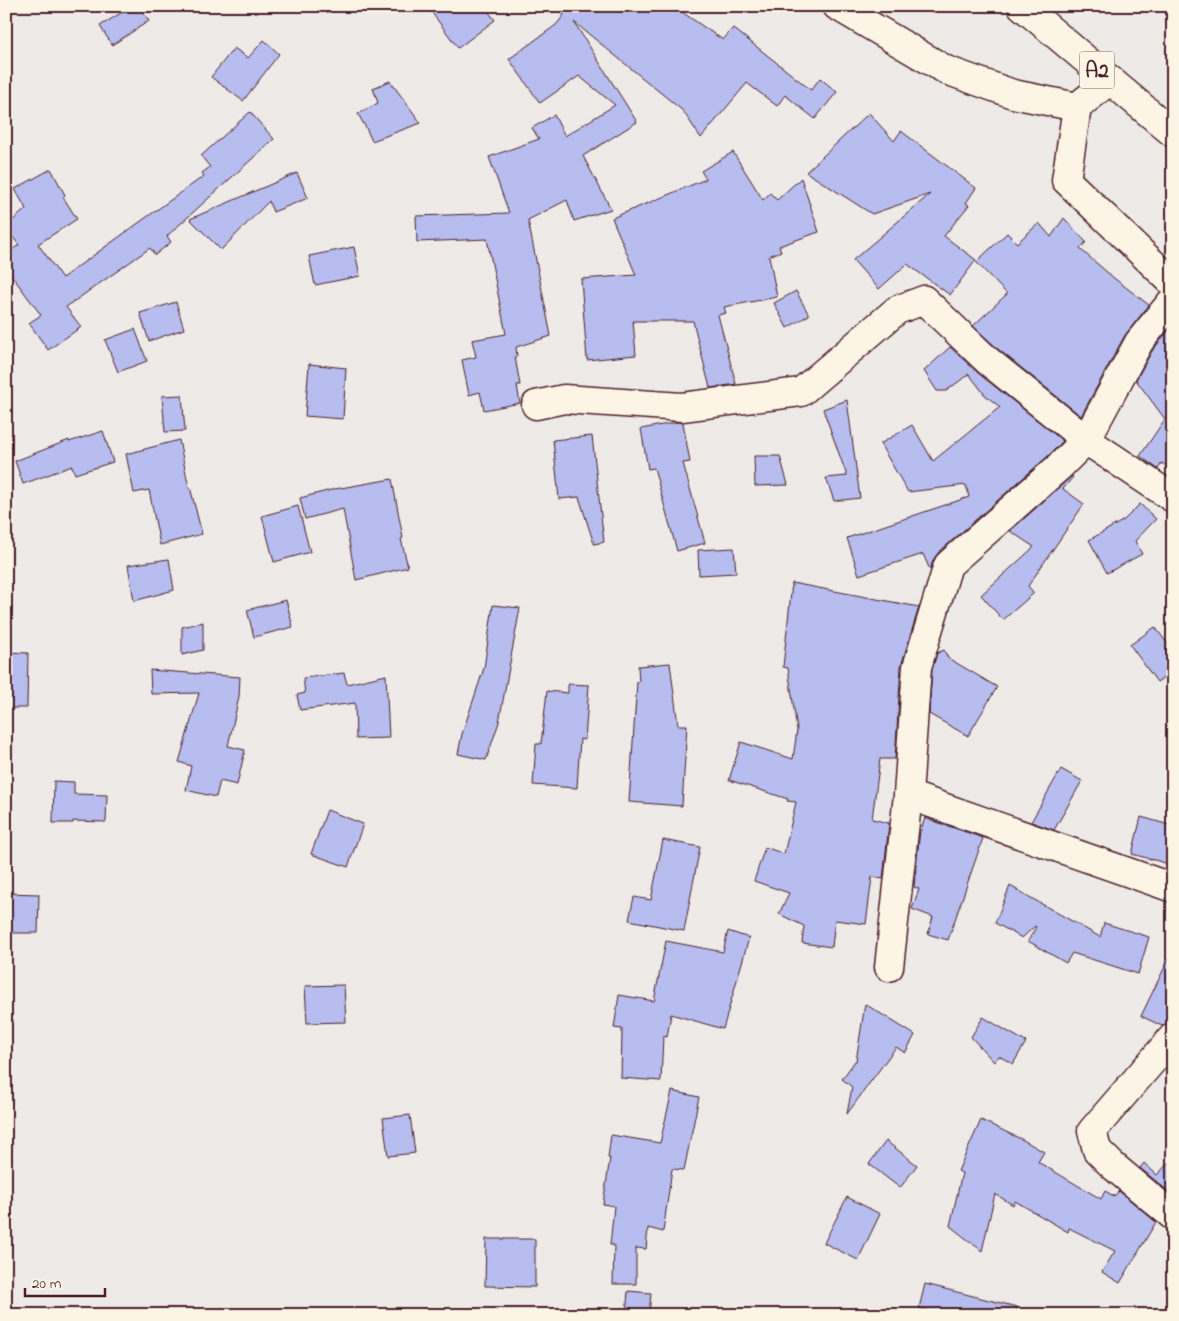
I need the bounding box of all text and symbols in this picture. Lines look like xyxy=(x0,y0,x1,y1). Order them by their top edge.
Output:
road number: A2 xyxy=(1080,52,1114,88)
scale bar xyxy=(25,1266,105,1298)
text: 20 m xyxy=(32,1273,62,1295)

